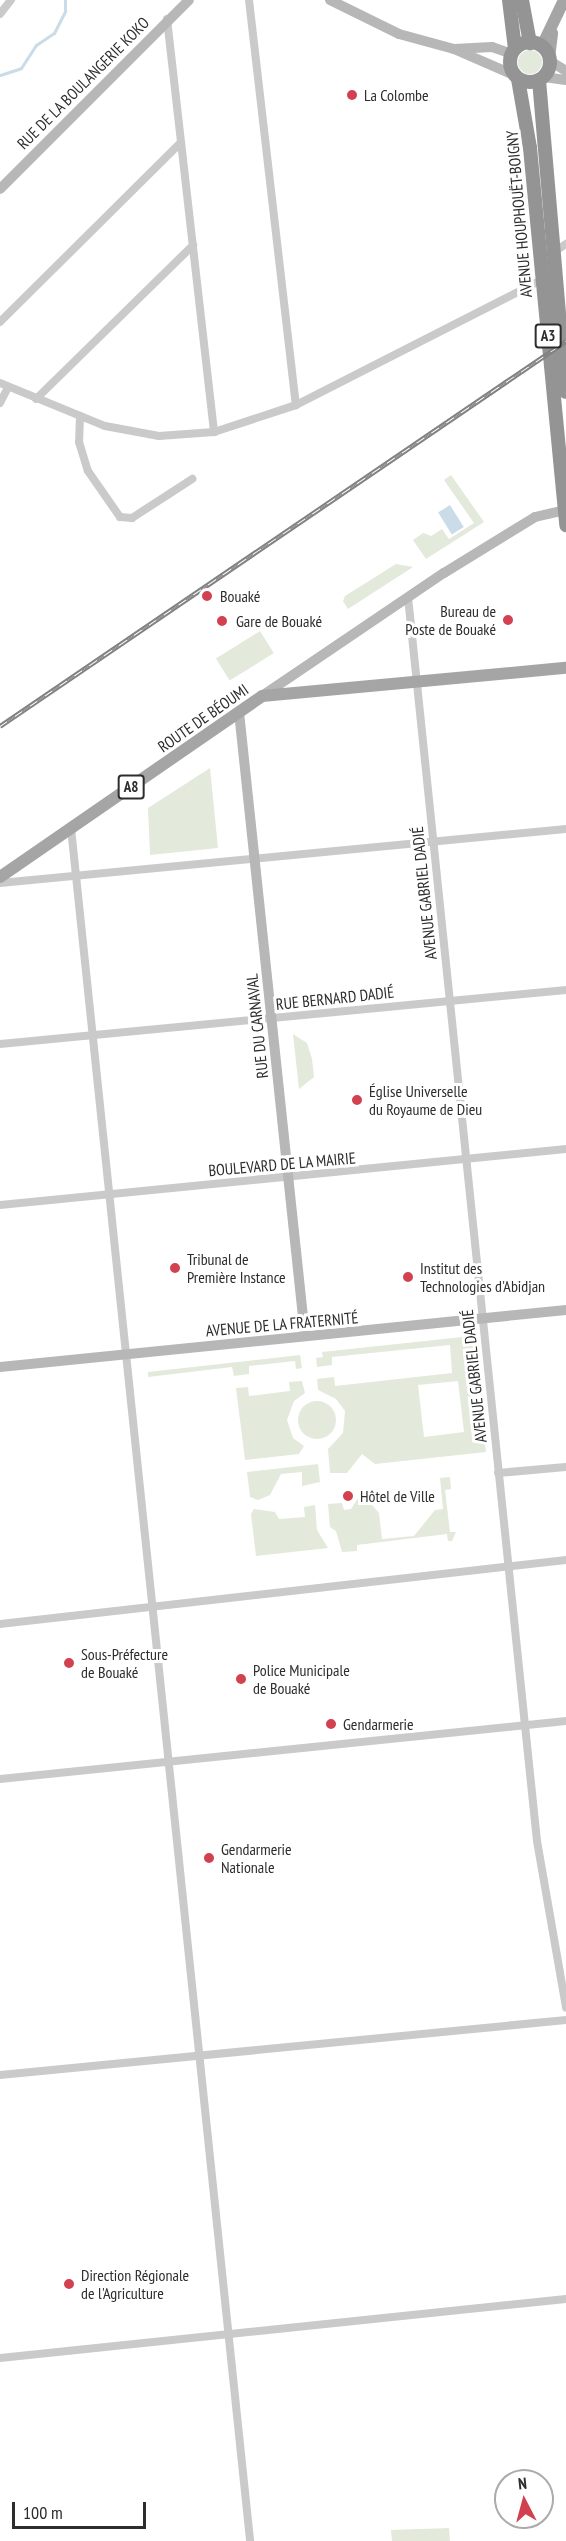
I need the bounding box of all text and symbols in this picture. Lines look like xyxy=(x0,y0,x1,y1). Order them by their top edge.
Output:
street label: RUE DE LA BOULANGERIE KOKO xyxy=(13,13,153,153)
place label: La Colombe xyxy=(364,85,429,105)
marker: La Colombe xyxy=(345,88,359,102)
street label: AVENUE HOUPHOUËT-BOIGNY xyxy=(502,130,536,298)
road number: A3 xyxy=(534,324,562,348)
place label: Bouaké xyxy=(220,586,260,606)
marker: Bouaké xyxy=(198,587,216,605)
place label: Bureau de Poste de Bouaké xyxy=(405,601,496,639)
place label: Gare de Bouaké xyxy=(236,611,322,631)
marker: Gare de Bouaké xyxy=(213,612,231,630)
marker: Bureau de Poste de Bouaké xyxy=(501,613,515,627)
street label: ROUTE DE BÉOUMI xyxy=(154,680,252,756)
road number: A8 xyxy=(118,775,144,799)
street label: AVENUE GABRIEL DADIÉ xyxy=(407,825,441,961)
street label: RUE DU CARNAVAL xyxy=(242,973,272,1079)
street label: RUE BERNARD DADIÉ xyxy=(275,982,395,1014)
place label: Église Universelle du Royaume de Dieu xyxy=(369,1081,482,1119)
marker: Église Universelle du Royaume de Dieu xyxy=(350,1093,364,1107)
street label: BOULEVARD DE LA MAIRIE xyxy=(207,1148,357,1180)
place label: Tribunal de Première Instance xyxy=(187,1249,286,1287)
place label: Institut des Technologies d'Abidjan xyxy=(420,1258,545,1296)
marker: Tribunal de Première Instance xyxy=(168,1261,182,1275)
marker: Institut des Technologies d'Abidjan xyxy=(401,1270,415,1284)
street label: AVENUE DE LA FRATERNITÉ xyxy=(205,1308,359,1340)
street label: AVENUE GABRIEL DADIÉ xyxy=(457,1308,491,1444)
place label: Hôtel de Ville xyxy=(360,1486,435,1506)
marker: Hôtel de Ville xyxy=(341,1489,355,1503)
place label: Sous-Préfecture de Bouaké xyxy=(81,1644,168,1682)
marker: Sous-Préfecture de Bouaké xyxy=(62,1656,76,1670)
place label: Police Municipale de Bouaké xyxy=(253,1660,350,1698)
marker: Police Municipale de Bouaké xyxy=(234,1672,248,1686)
place label: Gendarmerie xyxy=(343,1714,414,1734)
marker: Gendarmerie xyxy=(324,1717,338,1731)
place label: Gendarmerie Nationale xyxy=(221,1839,292,1877)
marker: Gendarmerie Nationale xyxy=(202,1851,216,1865)
place label: Direction Régionale de l'Agriculture xyxy=(81,2265,189,2303)
marker: Direction Régionale de l'Agriculture xyxy=(62,2277,76,2291)
north arrow xyxy=(494,2469,554,2529)
text: N xyxy=(517,2473,528,2493)
scale bar xyxy=(15,2490,148,2528)
text: 100 m xyxy=(23,2501,63,2524)

